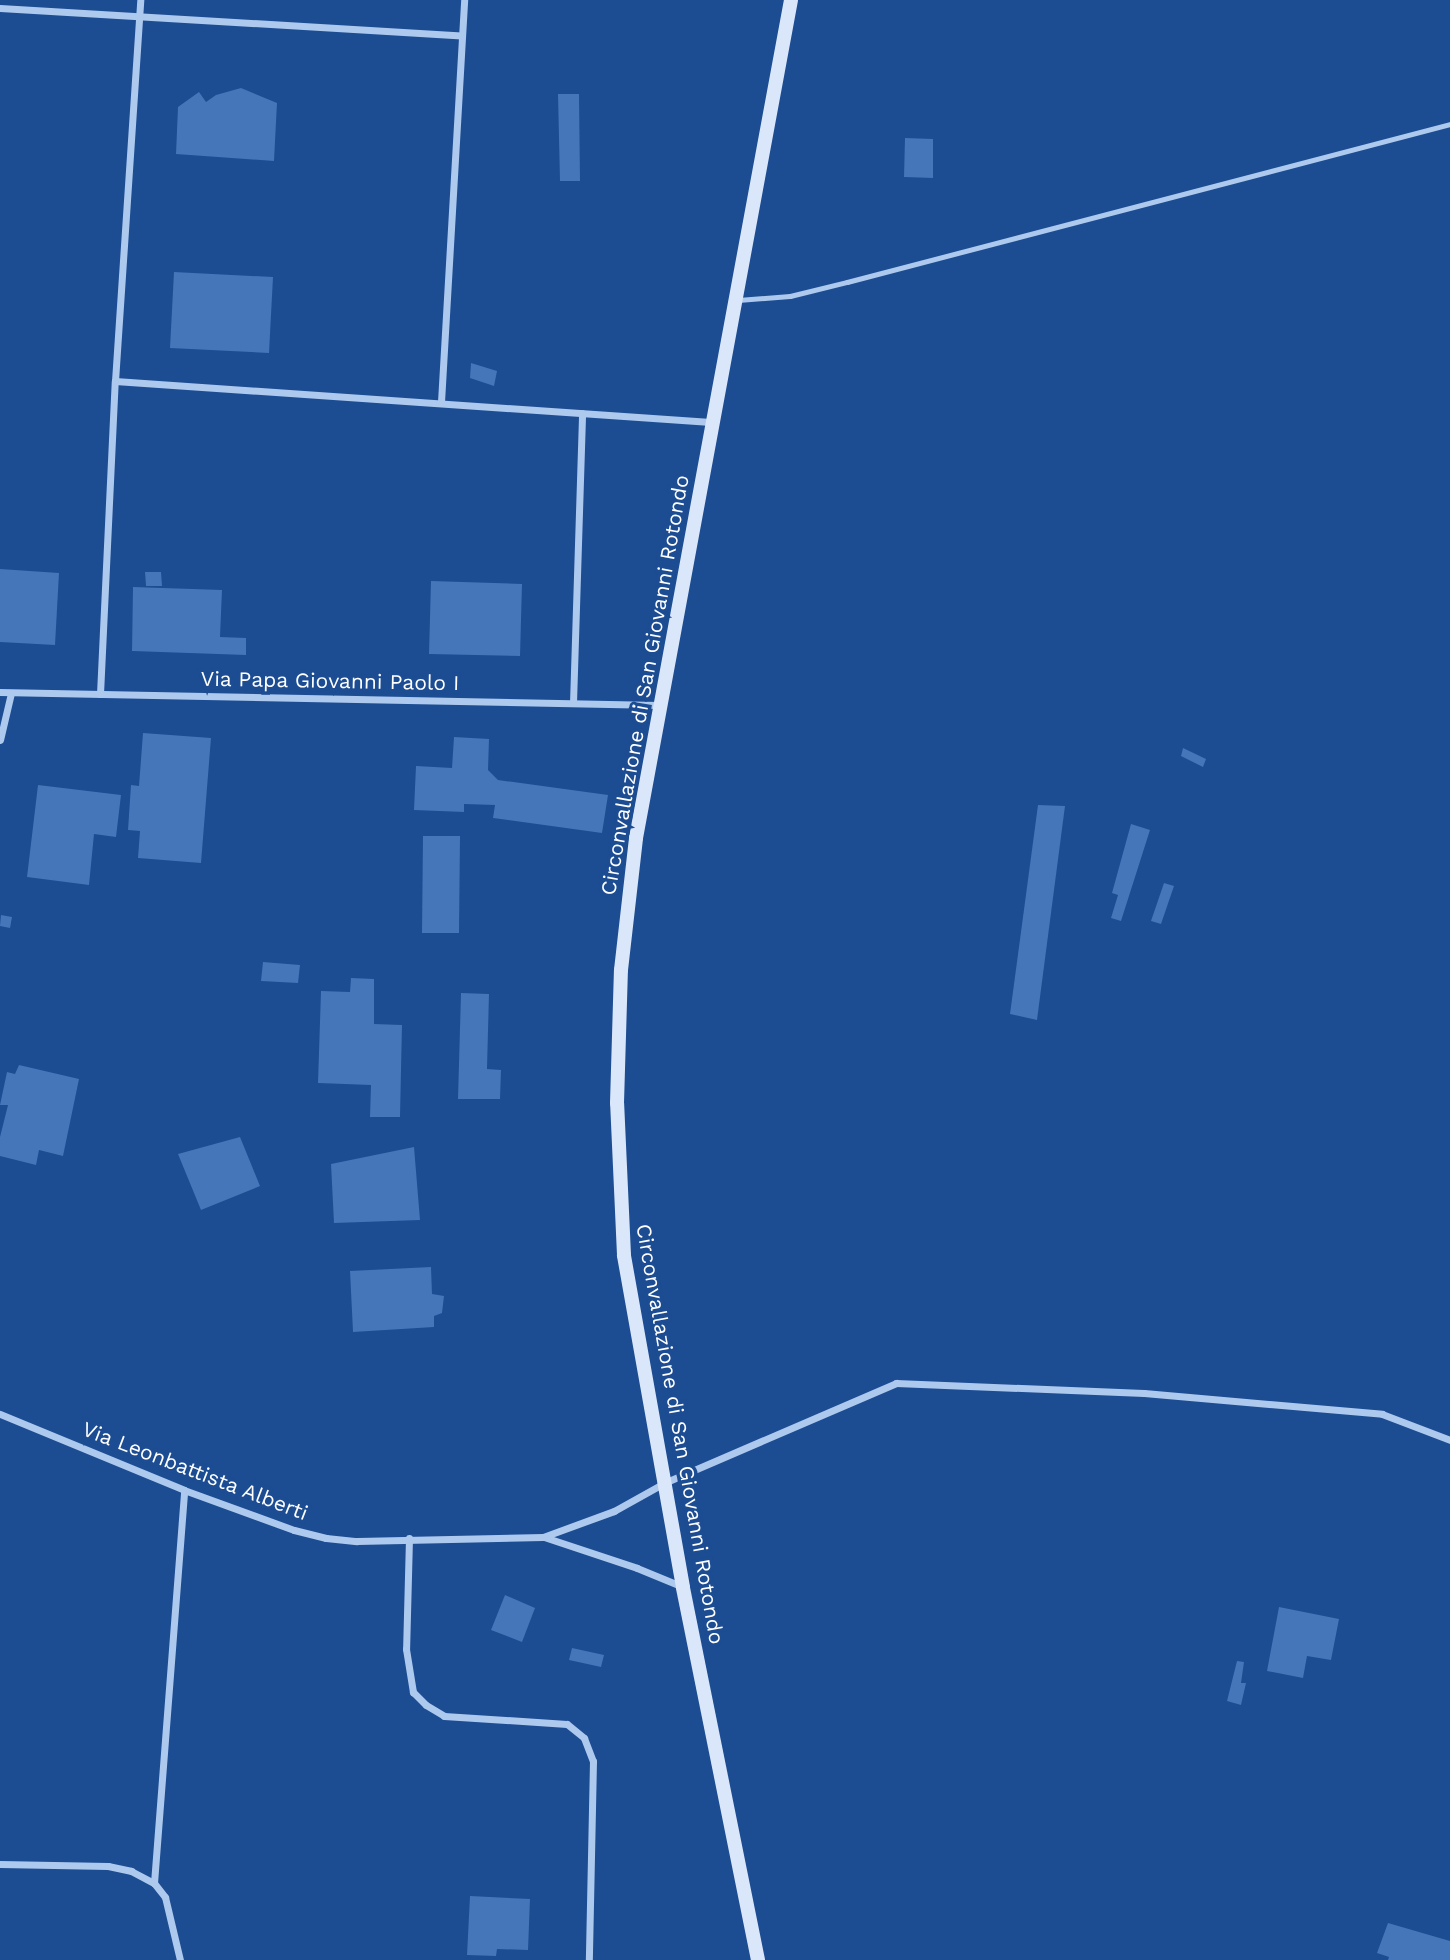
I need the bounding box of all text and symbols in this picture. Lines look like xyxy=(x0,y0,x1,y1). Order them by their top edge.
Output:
street label: Circonvallazione di San Giovanni Rotondo xyxy=(596,473,694,897)
street label: Via Papa Giovanni Paolo I xyxy=(200,666,460,696)
street label: Circonvallazione di San Giovanni Rotondo xyxy=(631,1222,729,1646)
street label: Via Leonbattista Alberti xyxy=(78,1416,312,1526)

